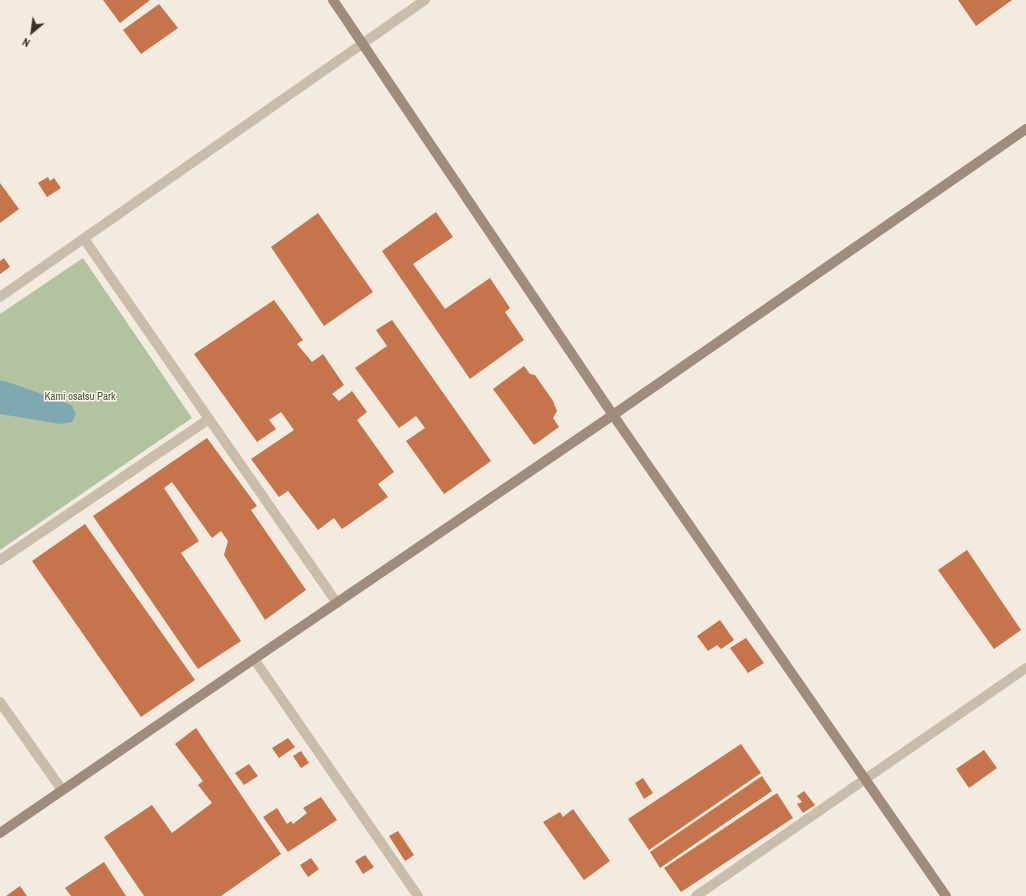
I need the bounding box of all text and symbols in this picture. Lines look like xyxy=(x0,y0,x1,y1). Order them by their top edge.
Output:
north arrow xyxy=(12,12,52,52)
text: N xyxy=(20,35,32,50)
park label: Kami osatsu Park xyxy=(44,390,116,404)

